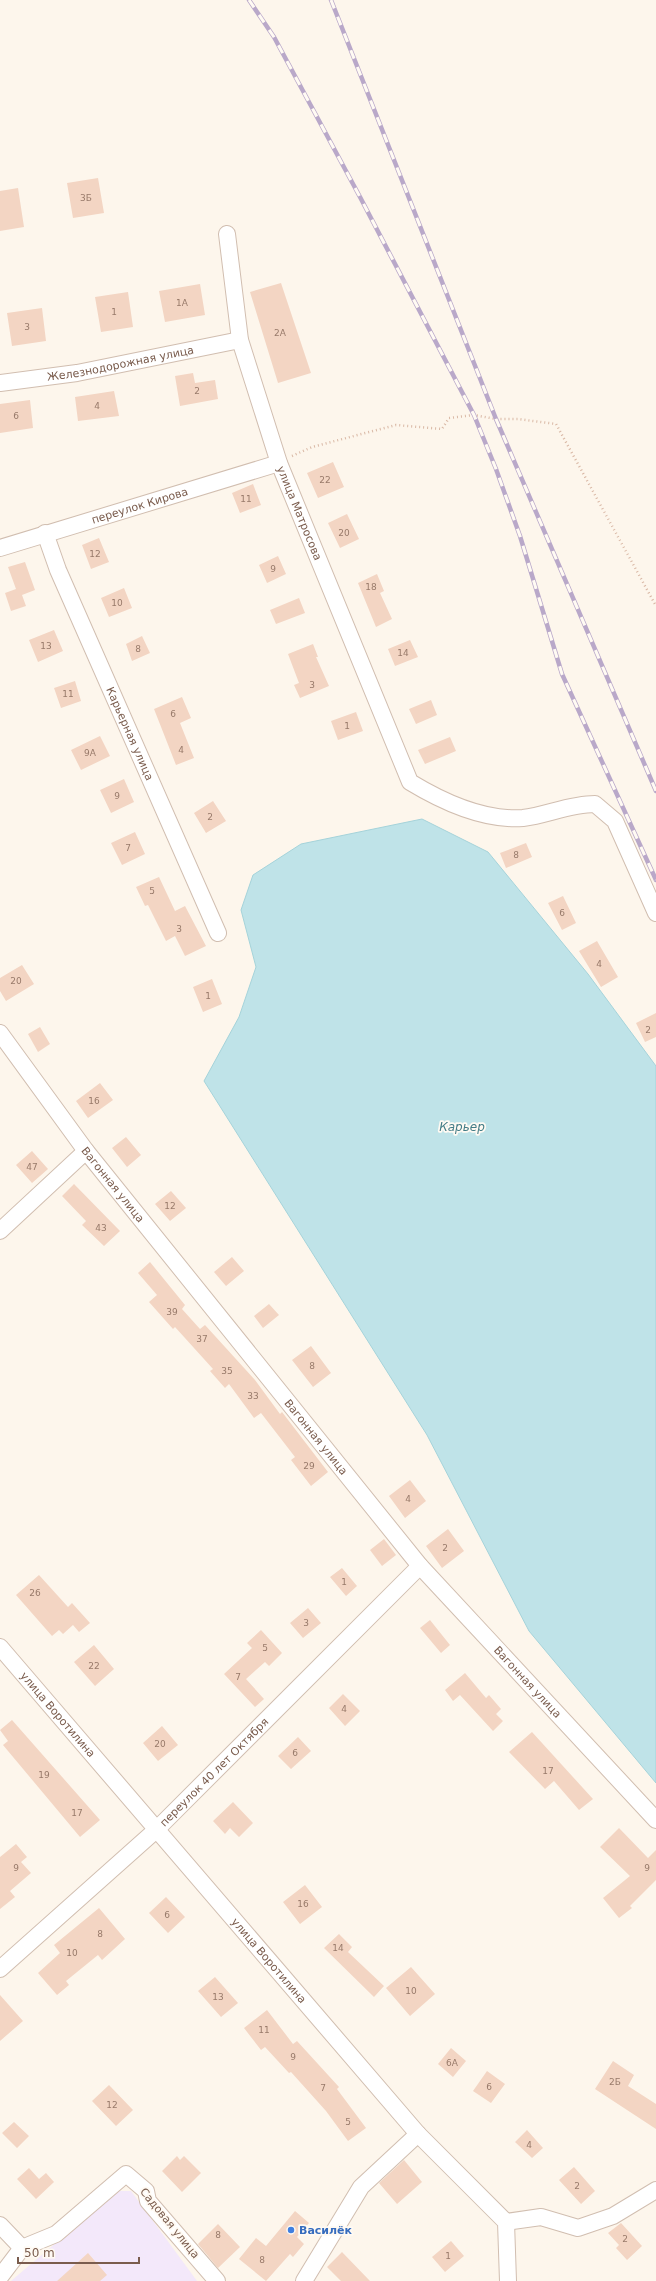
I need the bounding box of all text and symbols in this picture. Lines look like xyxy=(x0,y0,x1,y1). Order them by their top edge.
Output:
house number: 3Б xyxy=(80,193,92,203)
house number: 1А xyxy=(176,298,189,308)
house number: 1 xyxy=(111,307,117,317)
house number: 3 xyxy=(24,322,30,332)
house number: 2А xyxy=(274,328,287,338)
street label: Железнодорожная улица xyxy=(46,344,195,384)
house number: 2 xyxy=(194,386,200,396)
house number: 4 xyxy=(94,401,100,411)
house number: 6 xyxy=(13,411,19,421)
street label: улица Матросова xyxy=(274,464,324,562)
house number: 22 xyxy=(319,475,331,485)
street label: переулок Кирова xyxy=(90,485,190,527)
house number: 11 xyxy=(240,494,252,504)
house number: 20 xyxy=(338,528,350,538)
house number: 12 xyxy=(89,549,101,559)
house number: 9 xyxy=(270,564,276,574)
house number: 18 xyxy=(365,582,377,592)
house number: 10 xyxy=(111,598,123,608)
house number: 13 xyxy=(40,641,52,651)
house number: 8 xyxy=(135,644,141,654)
house number: 14 xyxy=(397,648,409,658)
house number: 3 xyxy=(309,680,315,690)
street label: Карьерная улица xyxy=(103,685,156,783)
house number: 11 xyxy=(62,689,74,699)
house number: 6 xyxy=(170,709,176,719)
house number: 1 xyxy=(344,721,350,731)
house number: 4 xyxy=(178,745,184,755)
house number: 9А xyxy=(84,748,97,758)
house number: 9 xyxy=(114,791,120,801)
house number: 2 xyxy=(207,812,213,822)
house number: 7 xyxy=(125,843,131,853)
house number: 8 xyxy=(513,850,519,860)
house number: 5 xyxy=(149,886,155,896)
house number: 6 xyxy=(559,908,565,918)
house number: 3 xyxy=(176,924,182,934)
house number: 4 xyxy=(596,959,602,969)
house number: 20 xyxy=(10,976,22,986)
house number: 1 xyxy=(205,991,211,1001)
house number: 2 xyxy=(645,1025,651,1035)
house number: 16 xyxy=(88,1096,100,1106)
water label: Карьер xyxy=(439,1120,485,1134)
street label: Вагонная улица xyxy=(78,1144,147,1225)
house number: 47 xyxy=(26,1162,38,1172)
house number: 12 xyxy=(164,1201,176,1211)
house number: 43 xyxy=(95,1223,107,1233)
house number: 39 xyxy=(166,1307,178,1317)
house number: 37 xyxy=(196,1334,208,1344)
house number: 8 xyxy=(309,1361,315,1371)
house number: 35 xyxy=(221,1366,233,1376)
house number: 33 xyxy=(247,1391,259,1401)
street label: Вагонная улица xyxy=(281,1397,350,1478)
house number: 29 xyxy=(303,1461,315,1471)
house number: 4 xyxy=(405,1494,411,1504)
house number: 2 xyxy=(442,1543,448,1553)
house number: 1 xyxy=(341,1577,347,1587)
house number: 26 xyxy=(29,1588,41,1598)
house number: 3 xyxy=(303,1618,309,1628)
house number: 5 xyxy=(262,1643,268,1653)
street label: Вагонная улица xyxy=(491,1644,564,1721)
house number: 22 xyxy=(88,1661,100,1671)
street label: улица Воротилина xyxy=(17,1670,98,1760)
house number: 7 xyxy=(235,1672,241,1682)
house number: 4 xyxy=(341,1704,347,1714)
street label: переулок 40 лет Октября xyxy=(157,1715,271,1829)
house number: 20 xyxy=(154,1739,166,1749)
house number: 6 xyxy=(292,1748,298,1758)
house number: 17 xyxy=(542,1766,554,1776)
house number: 19 xyxy=(38,1770,50,1780)
house number: 17 xyxy=(71,1808,83,1818)
house number: 9 xyxy=(13,1863,19,1873)
house number: 9 xyxy=(644,1863,650,1873)
house number: 16 xyxy=(297,1899,309,1909)
house number: 6 xyxy=(164,1910,170,1920)
street label: улица Воротилина xyxy=(228,1915,309,2006)
house number: 8 xyxy=(97,1929,103,1939)
house number: 14 xyxy=(332,1943,344,1953)
house number: 10 xyxy=(66,1948,78,1958)
house number: 10 xyxy=(405,1986,417,1996)
house number: 13 xyxy=(212,1992,224,2002)
house number: 11 xyxy=(258,2025,270,2035)
house number: 9 xyxy=(290,2052,296,2062)
house number: 6А xyxy=(446,2058,459,2068)
house number: 2Б xyxy=(609,2077,621,2087)
house number: 6 xyxy=(486,2082,492,2092)
house number: 7 xyxy=(320,2083,326,2093)
house number: 12 xyxy=(106,2100,118,2110)
house number: 5 xyxy=(345,2117,351,2127)
house number: 4 xyxy=(526,2140,532,2150)
house number: 2 xyxy=(574,2181,580,2191)
street label: Садовая улица xyxy=(137,2185,202,2261)
place label: Василёк xyxy=(299,2224,353,2237)
marker: Василёк xyxy=(286,2225,296,2235)
house number: 8 xyxy=(215,2230,221,2240)
house number: 2 xyxy=(622,2234,628,2244)
scale bar xyxy=(18,2239,139,2265)
text: 50 m xyxy=(24,2246,55,2260)
house number: 1 xyxy=(445,2251,451,2261)
house number: 8 xyxy=(259,2255,265,2265)

